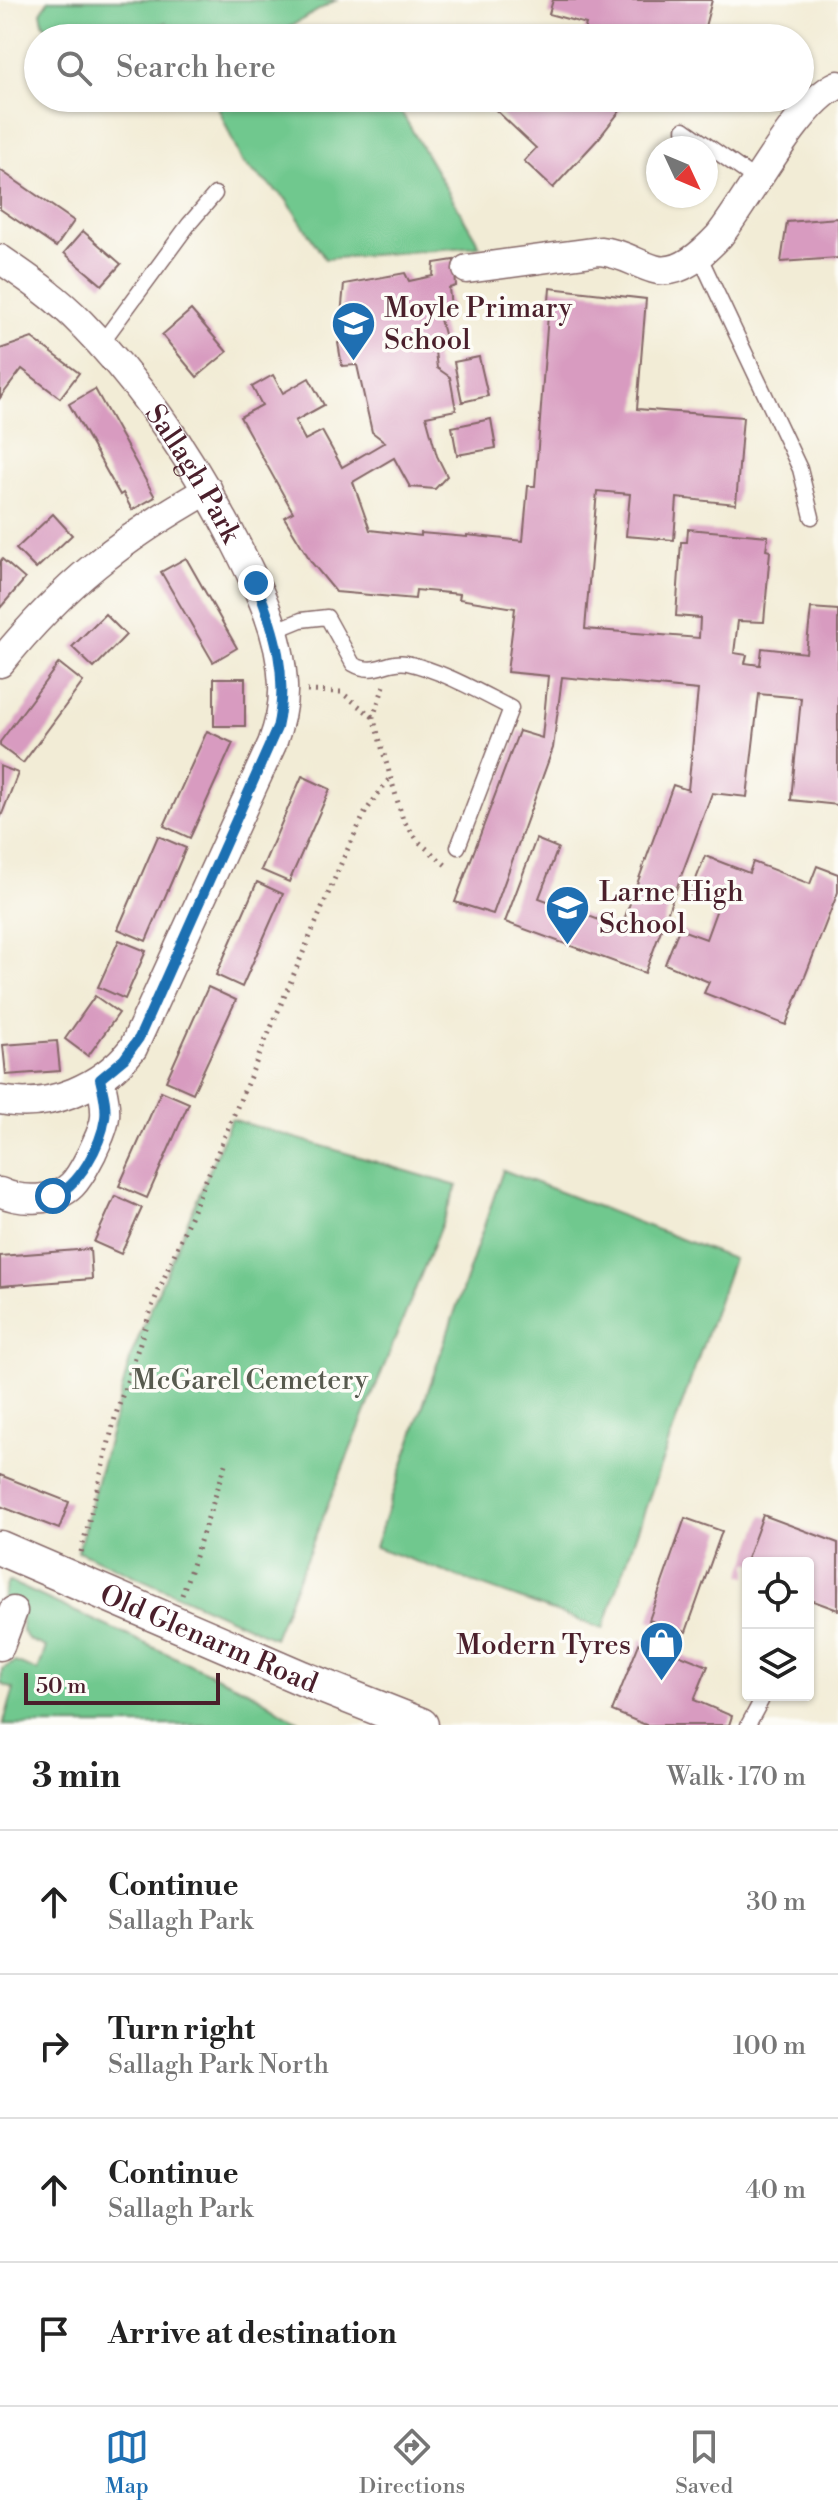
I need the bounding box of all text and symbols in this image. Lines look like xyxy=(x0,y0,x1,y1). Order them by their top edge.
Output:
search box xyxy=(24,24,814,112)
icon: search xyxy=(52,46,96,90)
text: Search here xyxy=(116,49,276,87)
north arrow xyxy=(646,136,718,208)
place label: Moyle Primary School xyxy=(384,291,573,358)
school or university icon: Moyle Primary School xyxy=(329,299,377,362)
street label: Sallagh Park xyxy=(137,398,249,550)
route end xyxy=(238,565,274,601)
place label: Larne High School xyxy=(599,875,744,942)
school or university icon: Larne High School xyxy=(544,883,592,946)
route start xyxy=(35,1178,71,1214)
park label: McGarel Cemetery xyxy=(132,1363,369,1398)
map controls xyxy=(742,1557,814,1701)
button: locate xyxy=(742,1557,814,1629)
street label: Old Glenarm Road xyxy=(95,1577,323,1702)
shop icon: Modern Tyres xyxy=(638,1620,686,1683)
place label: Modern Tyres xyxy=(456,1628,631,1663)
button: layers xyxy=(742,1629,814,1701)
scale bar xyxy=(24,1669,220,1705)
text: 50 m xyxy=(36,1673,87,1700)
text: 3 min xyxy=(32,1756,121,1798)
text: Walk · 170 m xyxy=(667,1761,806,1793)
text: Continue xyxy=(108,1867,239,1905)
icon: ahead xyxy=(32,1880,76,1924)
text: 30 m xyxy=(746,1886,806,1918)
text: Sallagh Park xyxy=(108,1905,253,1937)
text: Turn right xyxy=(108,2011,255,2049)
icon: right xyxy=(32,2024,76,2068)
text: 100 m xyxy=(733,2030,806,2062)
text: Sallagh Park North xyxy=(108,2049,329,2081)
text: Continue xyxy=(108,2155,239,2193)
icon: ahead xyxy=(32,2168,76,2212)
text: 40 m xyxy=(745,2174,806,2206)
text: Sallagh Park xyxy=(108,2193,253,2225)
icon: arrive xyxy=(32,2312,76,2356)
text: Arrive at destination xyxy=(108,2315,397,2353)
tab: Map xyxy=(105,2425,149,2500)
tab: Directions xyxy=(359,2425,465,2500)
tab: Saved xyxy=(675,2425,733,2500)

